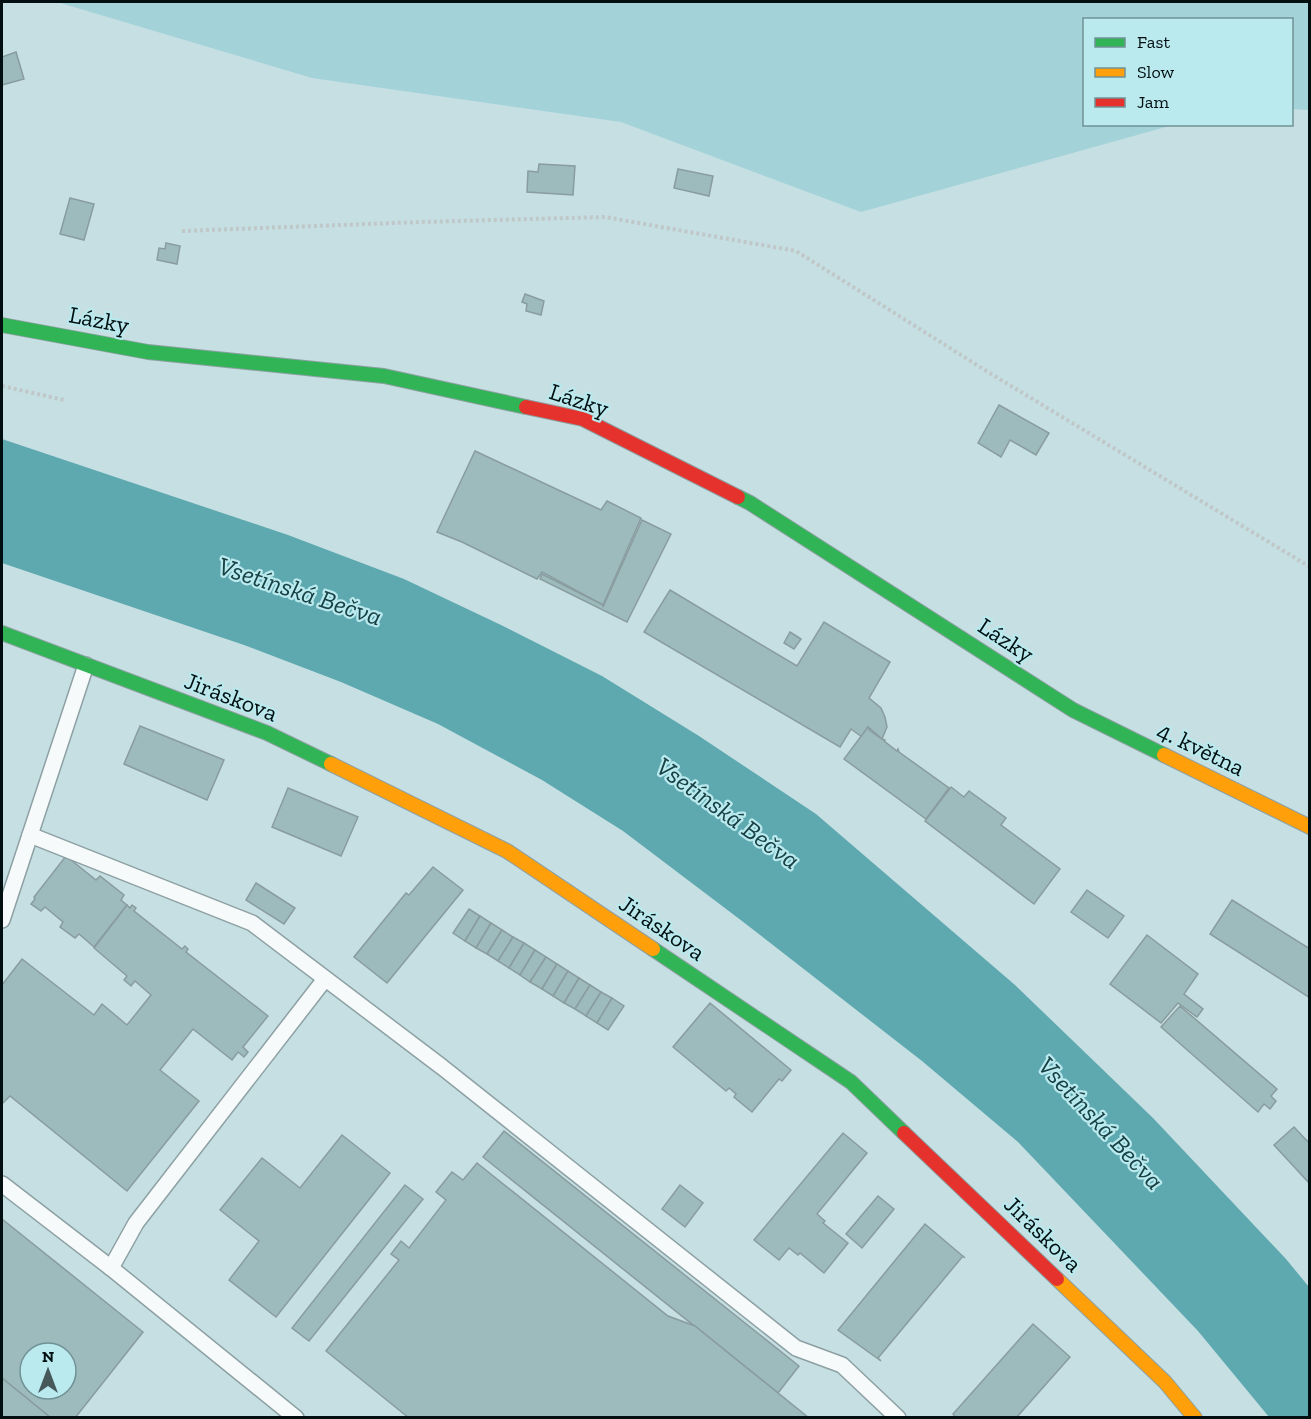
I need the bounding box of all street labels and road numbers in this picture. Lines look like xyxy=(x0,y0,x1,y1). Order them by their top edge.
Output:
street label: Lázky xyxy=(67,299,132,340)
street label: Lázky xyxy=(546,376,613,423)
street label: Lázky xyxy=(973,611,1040,669)
street label: Jiráskova xyxy=(181,666,282,728)
street label: 4. května xyxy=(1153,715,1250,782)
street label: Jiráskova xyxy=(614,888,711,967)
street label: Jiráskova xyxy=(998,1189,1089,1278)

